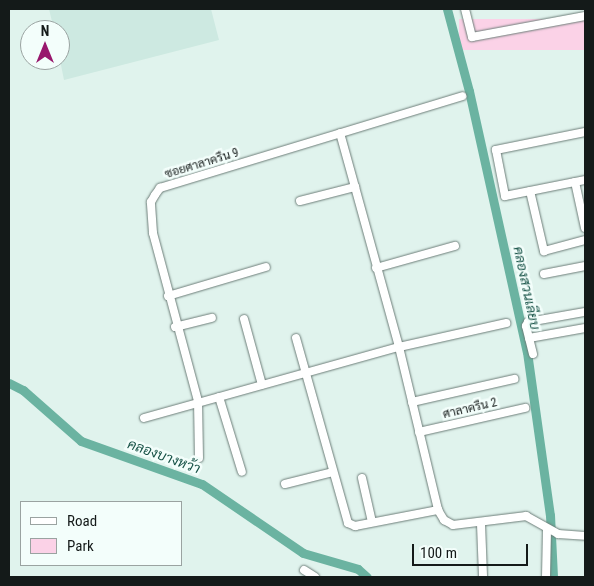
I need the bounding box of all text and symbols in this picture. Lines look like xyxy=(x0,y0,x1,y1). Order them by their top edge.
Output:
north arrow xyxy=(20,20,70,70)
text: N xyxy=(41,23,49,39)
street label: ซอยศาลาครืน 9 xyxy=(163,146,241,182)
water label: คลองสวนเลียบ xyxy=(510,245,544,331)
street label: ศาลาครืน 2 xyxy=(441,396,499,422)
water label: คลองบางหว้า xyxy=(125,435,203,477)
legend xyxy=(20,501,182,566)
text: Road xyxy=(67,512,97,530)
scale bar xyxy=(414,534,530,566)
text: Park xyxy=(67,537,94,555)
text: 100 m xyxy=(420,544,457,562)

